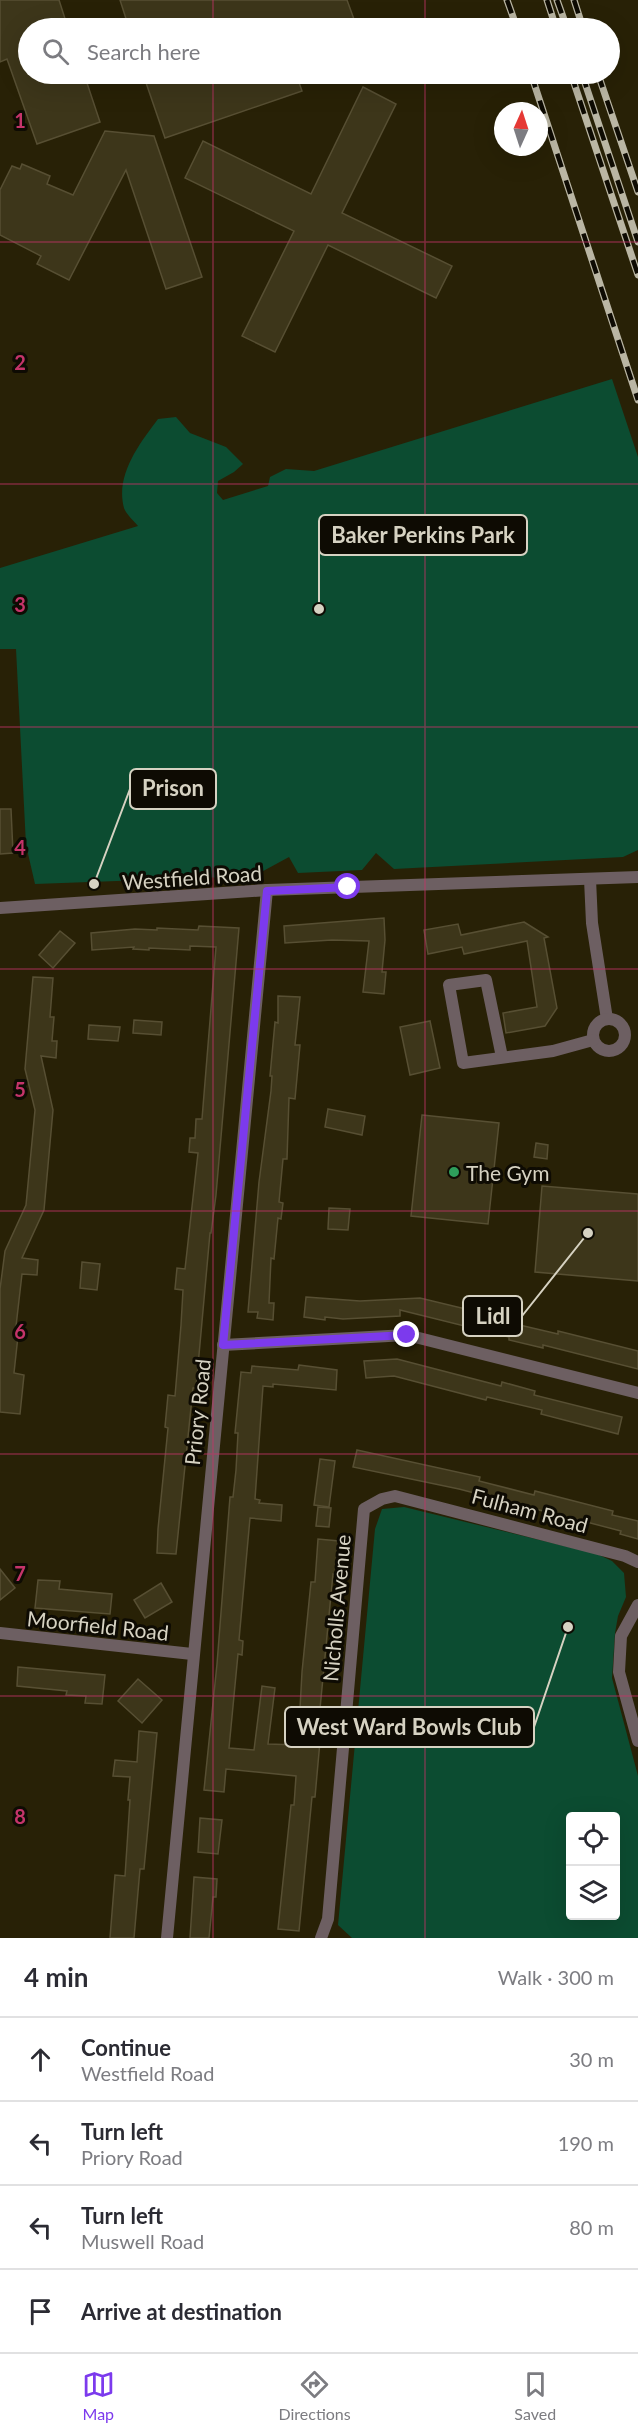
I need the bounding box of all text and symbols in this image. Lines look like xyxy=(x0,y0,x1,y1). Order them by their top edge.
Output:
search box xyxy=(18,18,620,84)
icon: search xyxy=(39,35,72,68)
text: Search here xyxy=(87,38,200,65)
north arrow xyxy=(494,102,548,156)
text: 1 xyxy=(14,108,26,132)
text: 2 xyxy=(14,350,26,374)
callout: Baker Perkins Park xyxy=(319,515,527,555)
text: Baker Perkins Park xyxy=(331,521,515,548)
text: 3 xyxy=(14,592,26,616)
callout: Prison xyxy=(130,769,216,809)
text: Prison xyxy=(142,774,204,801)
text: 4 xyxy=(14,835,26,859)
street label: Westfield Road xyxy=(121,860,263,894)
route start xyxy=(334,873,360,899)
text: 5 xyxy=(14,1077,26,1101)
place label: The Gym xyxy=(466,1160,549,1185)
marker: The Gym xyxy=(447,1165,461,1179)
callout: Lidl xyxy=(463,1296,522,1336)
text: Lidl xyxy=(476,1302,510,1329)
text: 6 xyxy=(14,1319,26,1343)
route end xyxy=(393,1321,419,1347)
street label: Priory Road xyxy=(179,1358,215,1466)
street label: Fulham Road xyxy=(469,1483,591,1537)
street label: Nicholls Avenue xyxy=(317,1533,355,1683)
text: 7 xyxy=(14,1561,26,1585)
street label: Moorfield Road xyxy=(26,1605,170,1645)
callout: West Ward Bowls Club xyxy=(285,1707,534,1747)
text: West Ward Bowls Club xyxy=(296,1713,522,1740)
text: 8 xyxy=(14,1804,26,1828)
map controls xyxy=(566,1812,620,1920)
button: locate xyxy=(566,1812,620,1866)
button: layers xyxy=(566,1866,620,1920)
text: 4 min xyxy=(24,1961,88,1993)
text: Walk · 300 m xyxy=(498,1965,614,1989)
text: Continue xyxy=(81,2034,171,2061)
icon: ahead xyxy=(24,2043,57,2076)
text: 30 m xyxy=(569,2047,614,2071)
text: Westfield Road xyxy=(81,2061,214,2085)
text: Turn left xyxy=(81,2118,163,2145)
icon: left xyxy=(24,2127,57,2160)
text: 190 m xyxy=(558,2131,614,2155)
text: Priory Road xyxy=(81,2145,183,2169)
text: Turn left xyxy=(81,2202,163,2229)
icon: left xyxy=(24,2211,57,2244)
text: 80 m xyxy=(569,2215,614,2239)
text: Muswell Road xyxy=(81,2229,204,2253)
icon: arrive xyxy=(24,2295,57,2328)
text: Arrive at destination xyxy=(81,2298,282,2325)
tab: Map xyxy=(82,2368,115,2423)
tab: Directions xyxy=(278,2368,351,2423)
tab: Saved xyxy=(514,2368,556,2423)

